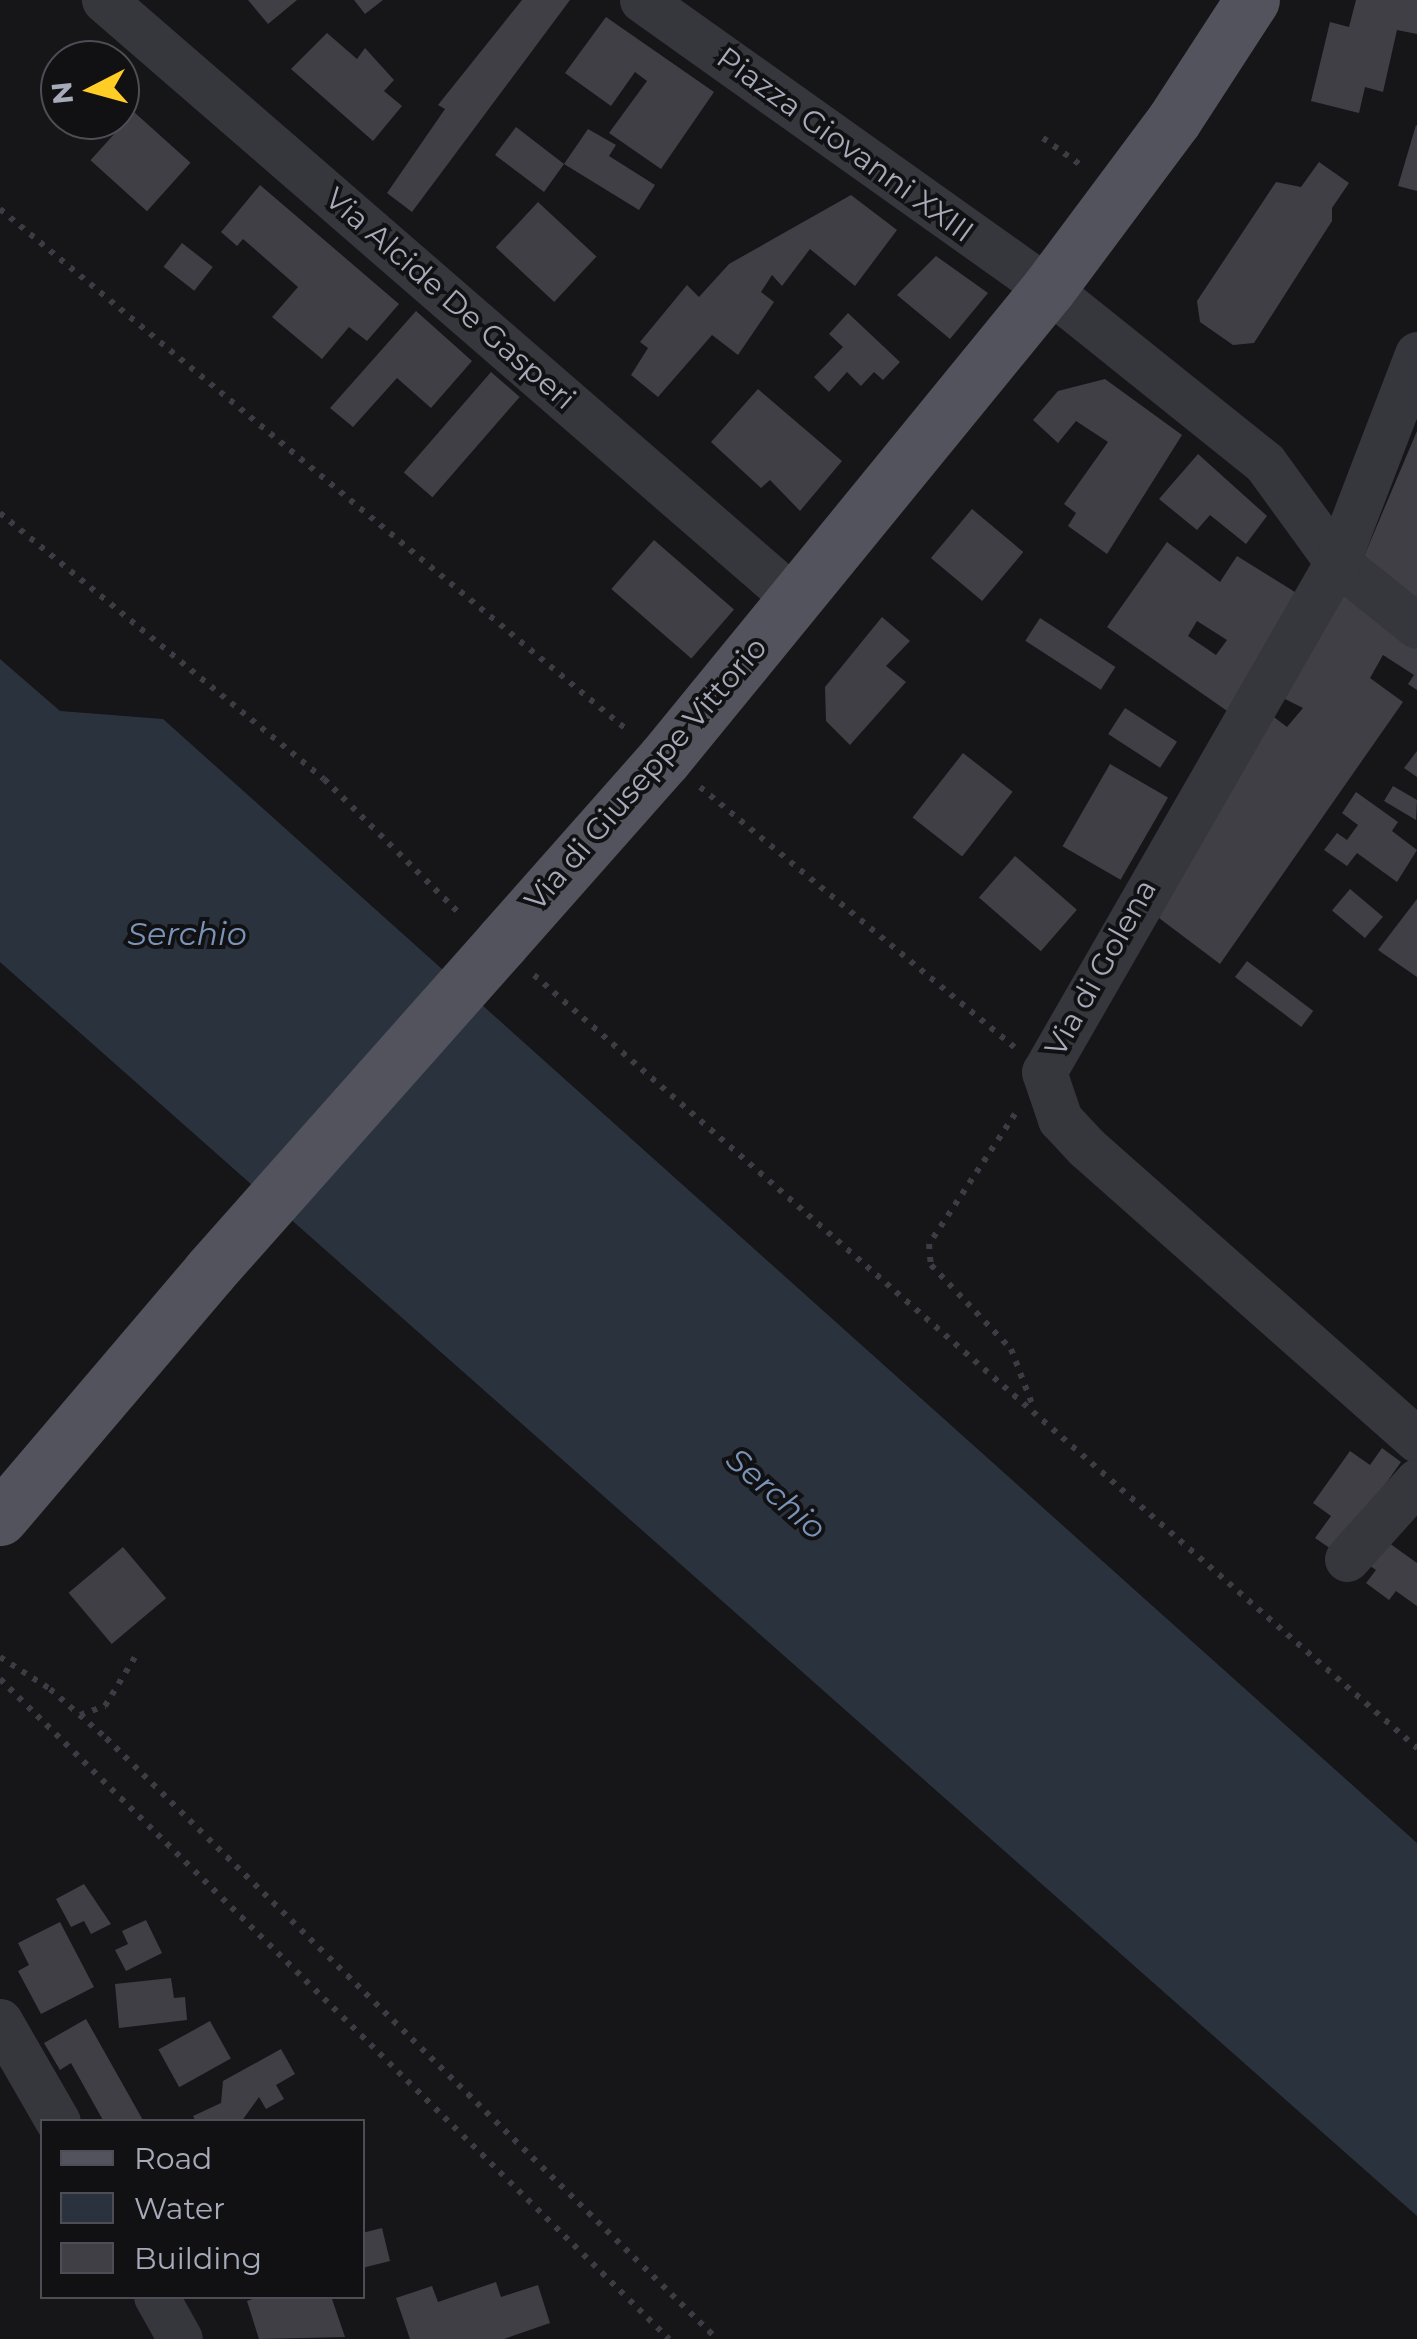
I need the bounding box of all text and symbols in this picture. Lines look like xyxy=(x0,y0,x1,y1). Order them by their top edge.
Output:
north arrow xyxy=(40,40,140,140)
street label: Piazza Giovanni XXIII xyxy=(710,40,980,250)
text: N xyxy=(44,80,80,106)
street label: Via Alcide De Gasperi xyxy=(318,181,582,417)
street label: Via di Giuseppe Vittorio xyxy=(518,630,774,918)
street label: Via di Golena xyxy=(1038,873,1164,1063)
water label: Serchio xyxy=(127,915,247,953)
water label: Serchio xyxy=(718,1440,834,1548)
legend xyxy=(40,2119,365,2299)
text: Road xyxy=(134,2140,212,2177)
text: Water xyxy=(134,2190,225,2227)
text: Building xyxy=(134,2240,262,2277)

